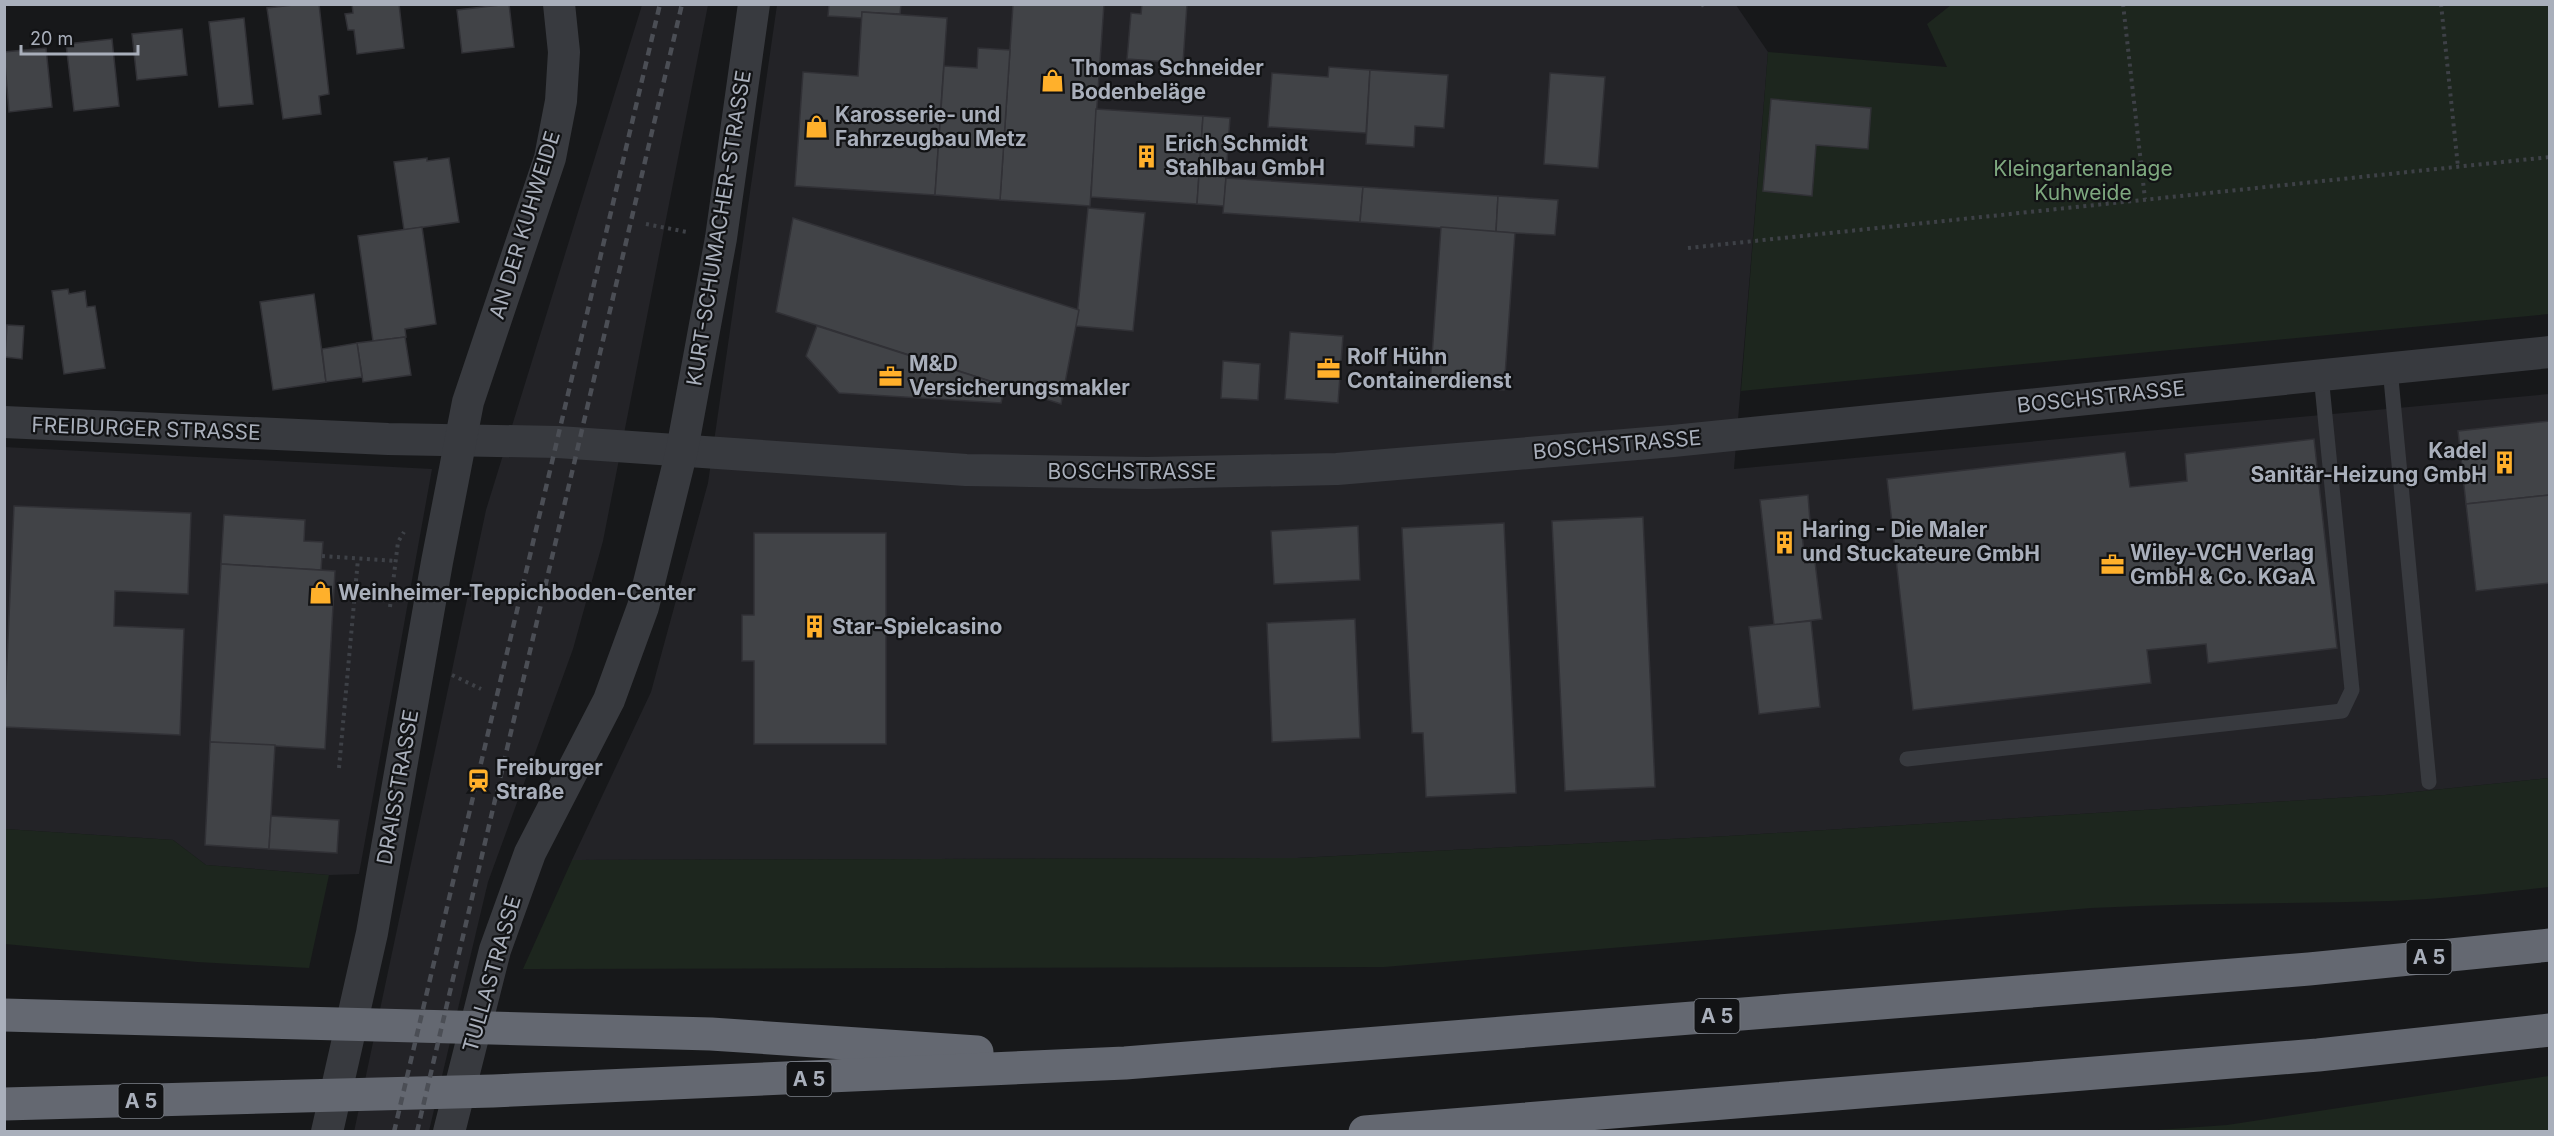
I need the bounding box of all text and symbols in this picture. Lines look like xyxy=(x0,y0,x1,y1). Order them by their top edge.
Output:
scale bar xyxy=(21,18,138,56)
text: 20 m xyxy=(30,28,73,49)
place label: Thomas Schneider Bodenbeläge xyxy=(1071,55,1264,104)
shop icon: Thomas Schneider Bodenbeläge xyxy=(1040,67,1066,93)
street label: KURT-SCHUMACHER-STRASSE xyxy=(681,68,756,387)
place label: Karosserie- und Fahrzeugbau Metz xyxy=(835,102,1027,151)
shop icon: Karosserie- und Fahrzeugbau Metz xyxy=(804,114,830,140)
street label: AN DER KUHWEIDE xyxy=(484,128,565,322)
place label: Erich Schmidt Stahlbau GmbH xyxy=(1165,131,1325,180)
building icon: Erich Schmidt Stahlbau GmbH xyxy=(1134,143,1160,169)
park label: Kleingartenanlage Kuhweide xyxy=(1993,156,2173,205)
place label: Rolf Hühn Containerdienst xyxy=(1347,344,1512,393)
place label: M&D Versicherungsmakler xyxy=(909,351,1130,400)
office icon: Rolf Hühn Containerdienst xyxy=(1316,356,1342,382)
office icon: M&D Versicherungsmakler xyxy=(878,363,904,389)
street label: BOSCHSTRASSE xyxy=(2016,375,2186,418)
street label: FREIBURGER STRASSE xyxy=(31,412,261,445)
street label: BOSCHSTRASSE xyxy=(1532,425,1702,464)
place label: Kadel Sanitär-Heizung GmbH xyxy=(2251,438,2487,487)
building icon: Kadel Sanitär-Heizung GmbH xyxy=(2492,450,2518,476)
street label: BOSCHSTRASSE xyxy=(1048,459,1216,484)
place label: Haring - Die Maler und Stuckateure GmbH xyxy=(1802,517,2040,566)
building icon: Haring - Die Maler und Stuckateure GmbH xyxy=(1771,529,1797,555)
place label: Wiley-VCH Verlag GmbH & Co. KGaA xyxy=(2130,540,2316,589)
office icon: Wiley-VCH Verlag GmbH & Co. KGaA xyxy=(2099,552,2125,578)
shop icon: Weinheimer-Teppichboden-Center xyxy=(307,580,333,606)
place label: Weinheimer-Teppichboden-Center xyxy=(338,580,696,605)
building icon: Star-Spielcasino xyxy=(801,614,827,640)
place label: Star-Spielcasino xyxy=(832,614,1003,639)
street label: DRAISSTRASSE xyxy=(372,707,423,866)
place label: Freiburger Straße xyxy=(496,755,603,804)
station icon: Freiburger Straße xyxy=(465,767,491,793)
street label: TULLASTRASSE xyxy=(457,893,526,1055)
road number: A 5 xyxy=(2406,940,2452,974)
road number: A 5 xyxy=(1694,999,1740,1033)
road number: A 5 xyxy=(786,1062,832,1096)
road number: A 5 xyxy=(118,1084,164,1118)

